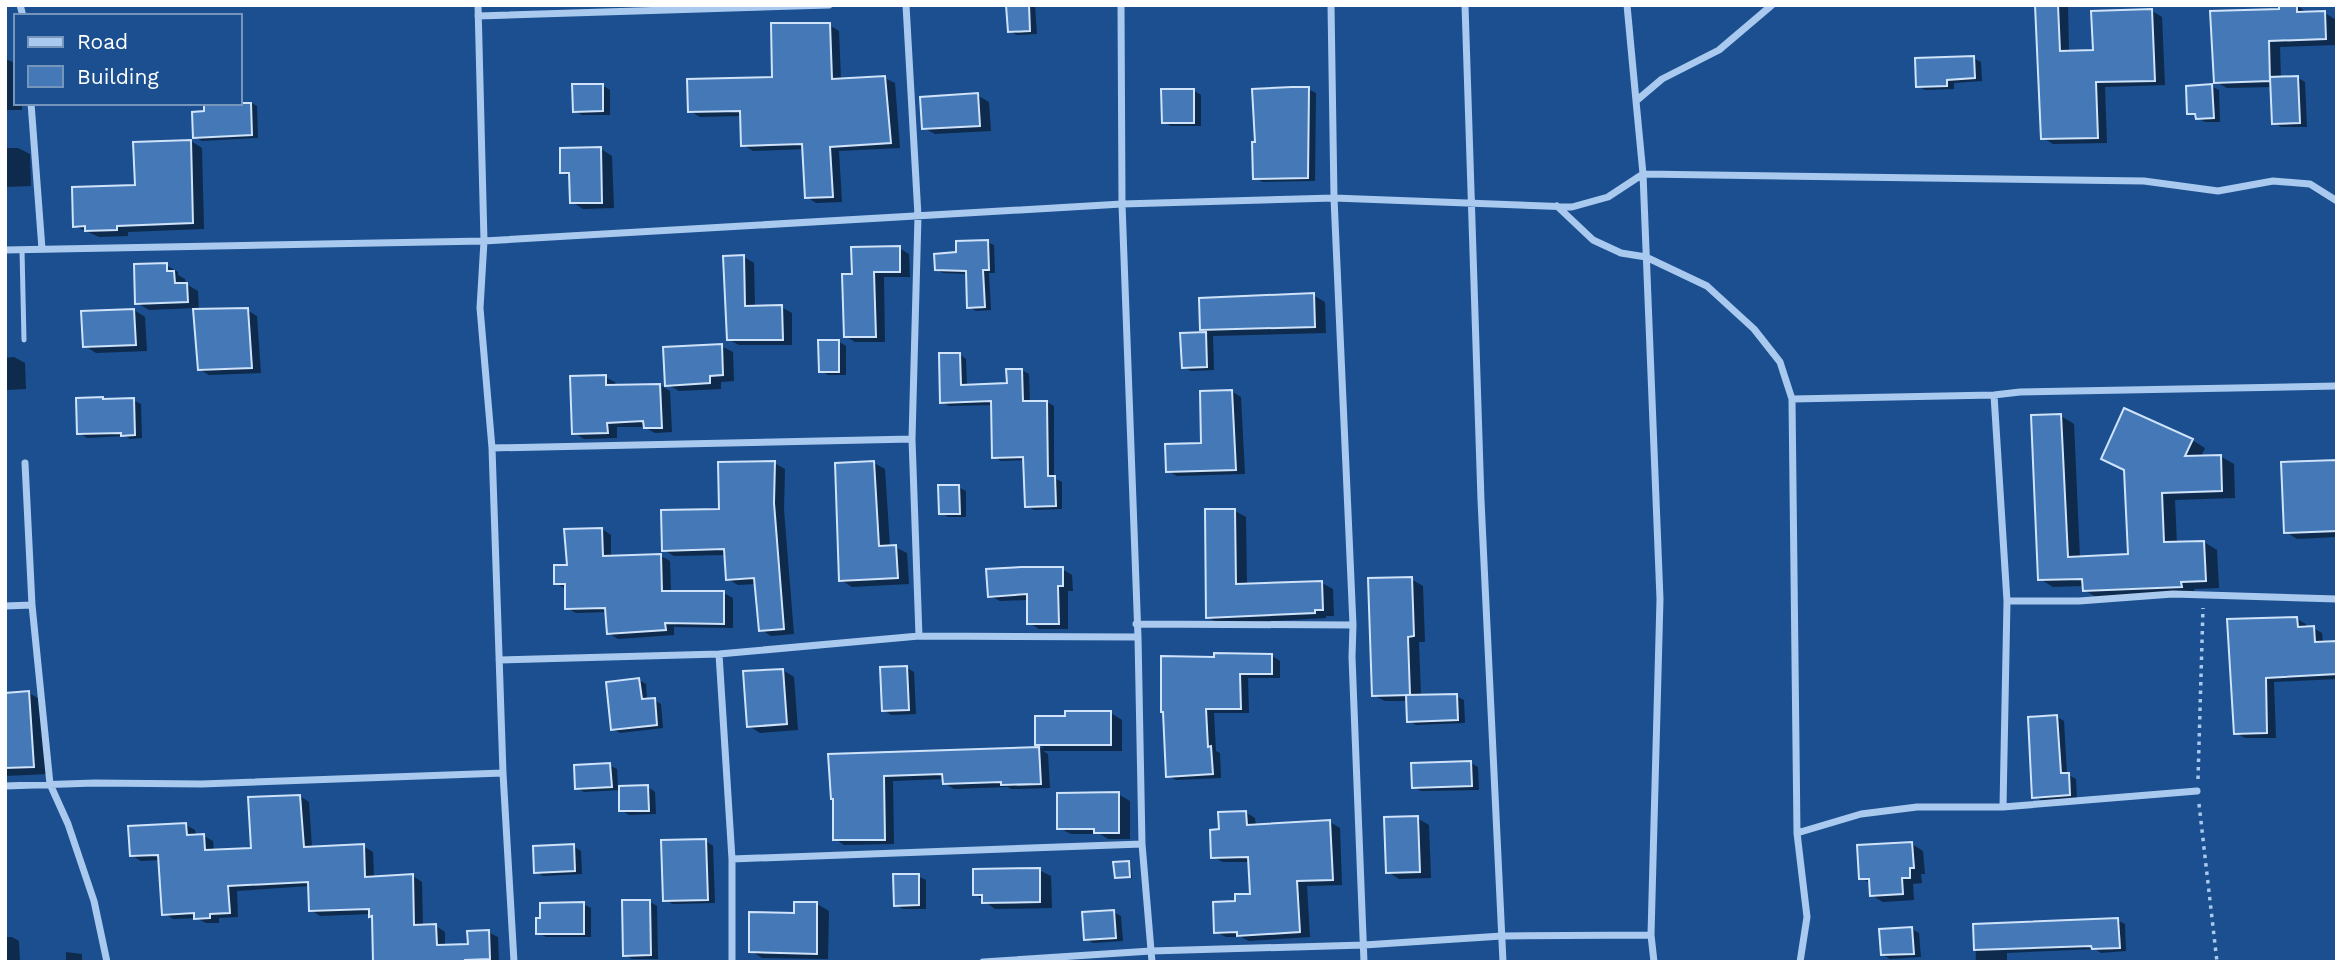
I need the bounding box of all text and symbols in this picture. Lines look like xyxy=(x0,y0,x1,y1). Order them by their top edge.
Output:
legend xyxy=(14,14,242,105)
text: Road xyxy=(77,29,128,54)
text: Building xyxy=(77,64,159,89)

